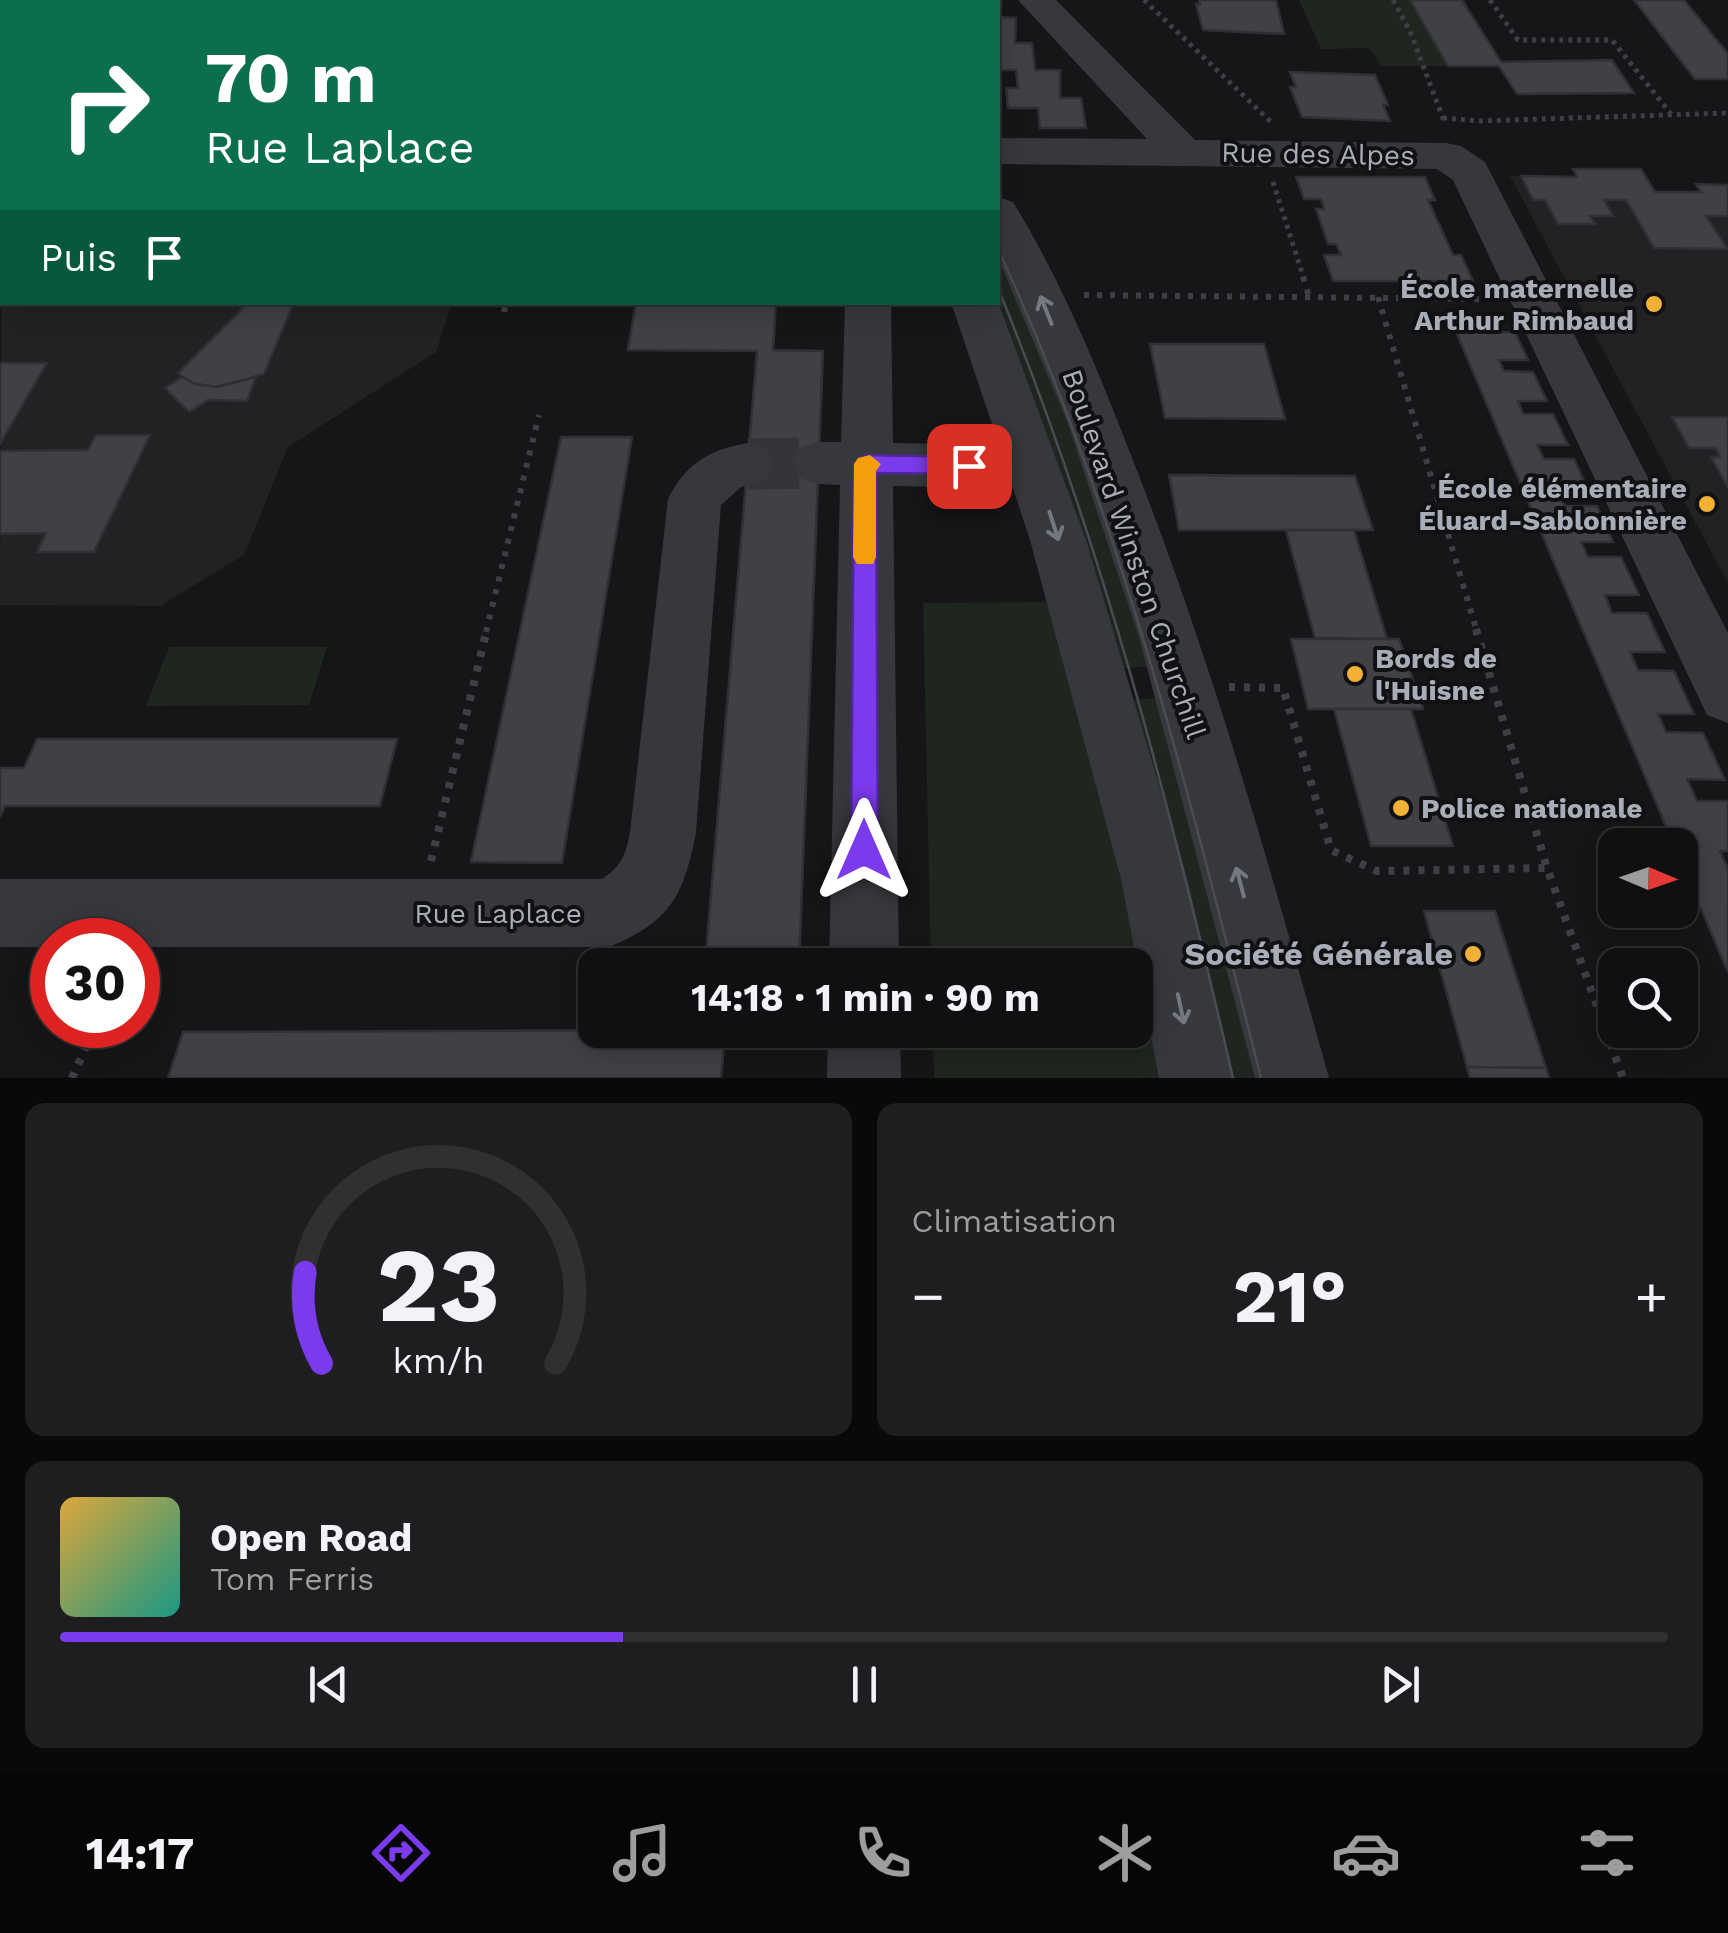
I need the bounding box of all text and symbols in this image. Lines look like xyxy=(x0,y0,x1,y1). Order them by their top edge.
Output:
text: 70 m xyxy=(205,37,377,119)
icon: right xyxy=(40,40,170,170)
text: Rue Laplace xyxy=(205,121,475,174)
street label: Rue des Alpes xyxy=(1221,136,1415,172)
icon: arrive xyxy=(137,230,192,285)
text: Puis xyxy=(40,236,117,280)
place label: École maternelle Arthur Rimbaud xyxy=(1400,272,1634,337)
marker: École maternelle Arthur Rimbaud xyxy=(1643,293,1665,315)
one-way arrow xyxy=(1035,295,1053,326)
street label: Boulevard Winston Churchill xyxy=(1055,365,1213,743)
pin xyxy=(927,424,1012,509)
icon: arrive xyxy=(942,439,997,494)
place label: École élémentaire Éluard-Sablonnière xyxy=(1418,472,1687,537)
marker: École élémentaire Éluard-Sablonnière xyxy=(1696,493,1718,515)
one-way arrow xyxy=(1046,510,1064,542)
place label: Bords de l'Huisne xyxy=(1375,642,1497,707)
marker: Bords de l'Huisne xyxy=(1344,663,1366,685)
place label: Police nationale xyxy=(1421,792,1643,825)
marker: Police nationale xyxy=(1390,797,1412,819)
position arrow xyxy=(812,798,916,902)
north arrow xyxy=(1598,828,1698,928)
map controls xyxy=(1598,828,1698,1048)
one-way arrow xyxy=(1230,867,1248,898)
street label: Rue Laplace xyxy=(414,897,582,930)
speed limit sign: 30 xyxy=(30,918,160,1048)
place label: Société Générale xyxy=(1185,935,1453,973)
marker: Société Générale xyxy=(1462,943,1484,965)
button: search xyxy=(1598,948,1698,1048)
text: 14:18 · 1 min · 90 m xyxy=(691,976,1040,1020)
one-way arrow xyxy=(1173,992,1192,1024)
text: Climatisation xyxy=(912,1202,1117,1240)
text: 23 xyxy=(376,1224,500,1346)
text: 21° xyxy=(1233,1252,1347,1340)
text: − xyxy=(912,1264,945,1328)
text: + xyxy=(1635,1264,1668,1328)
text: km/h xyxy=(392,1340,484,1382)
text: Open Road xyxy=(210,1516,412,1560)
text: Tom Ferris xyxy=(210,1560,374,1598)
icon: previous xyxy=(301,1657,356,1712)
icon: pause xyxy=(837,1657,892,1712)
icon: next xyxy=(1373,1657,1428,1712)
icon: directions xyxy=(366,1818,436,1888)
icon: music xyxy=(607,1818,677,1888)
icon: phone xyxy=(848,1818,918,1888)
icon: climate xyxy=(1090,1818,1160,1888)
icon: car xyxy=(1331,1818,1401,1888)
icon: filters xyxy=(1572,1818,1642,1888)
text: 14:17 xyxy=(86,1827,194,1880)

